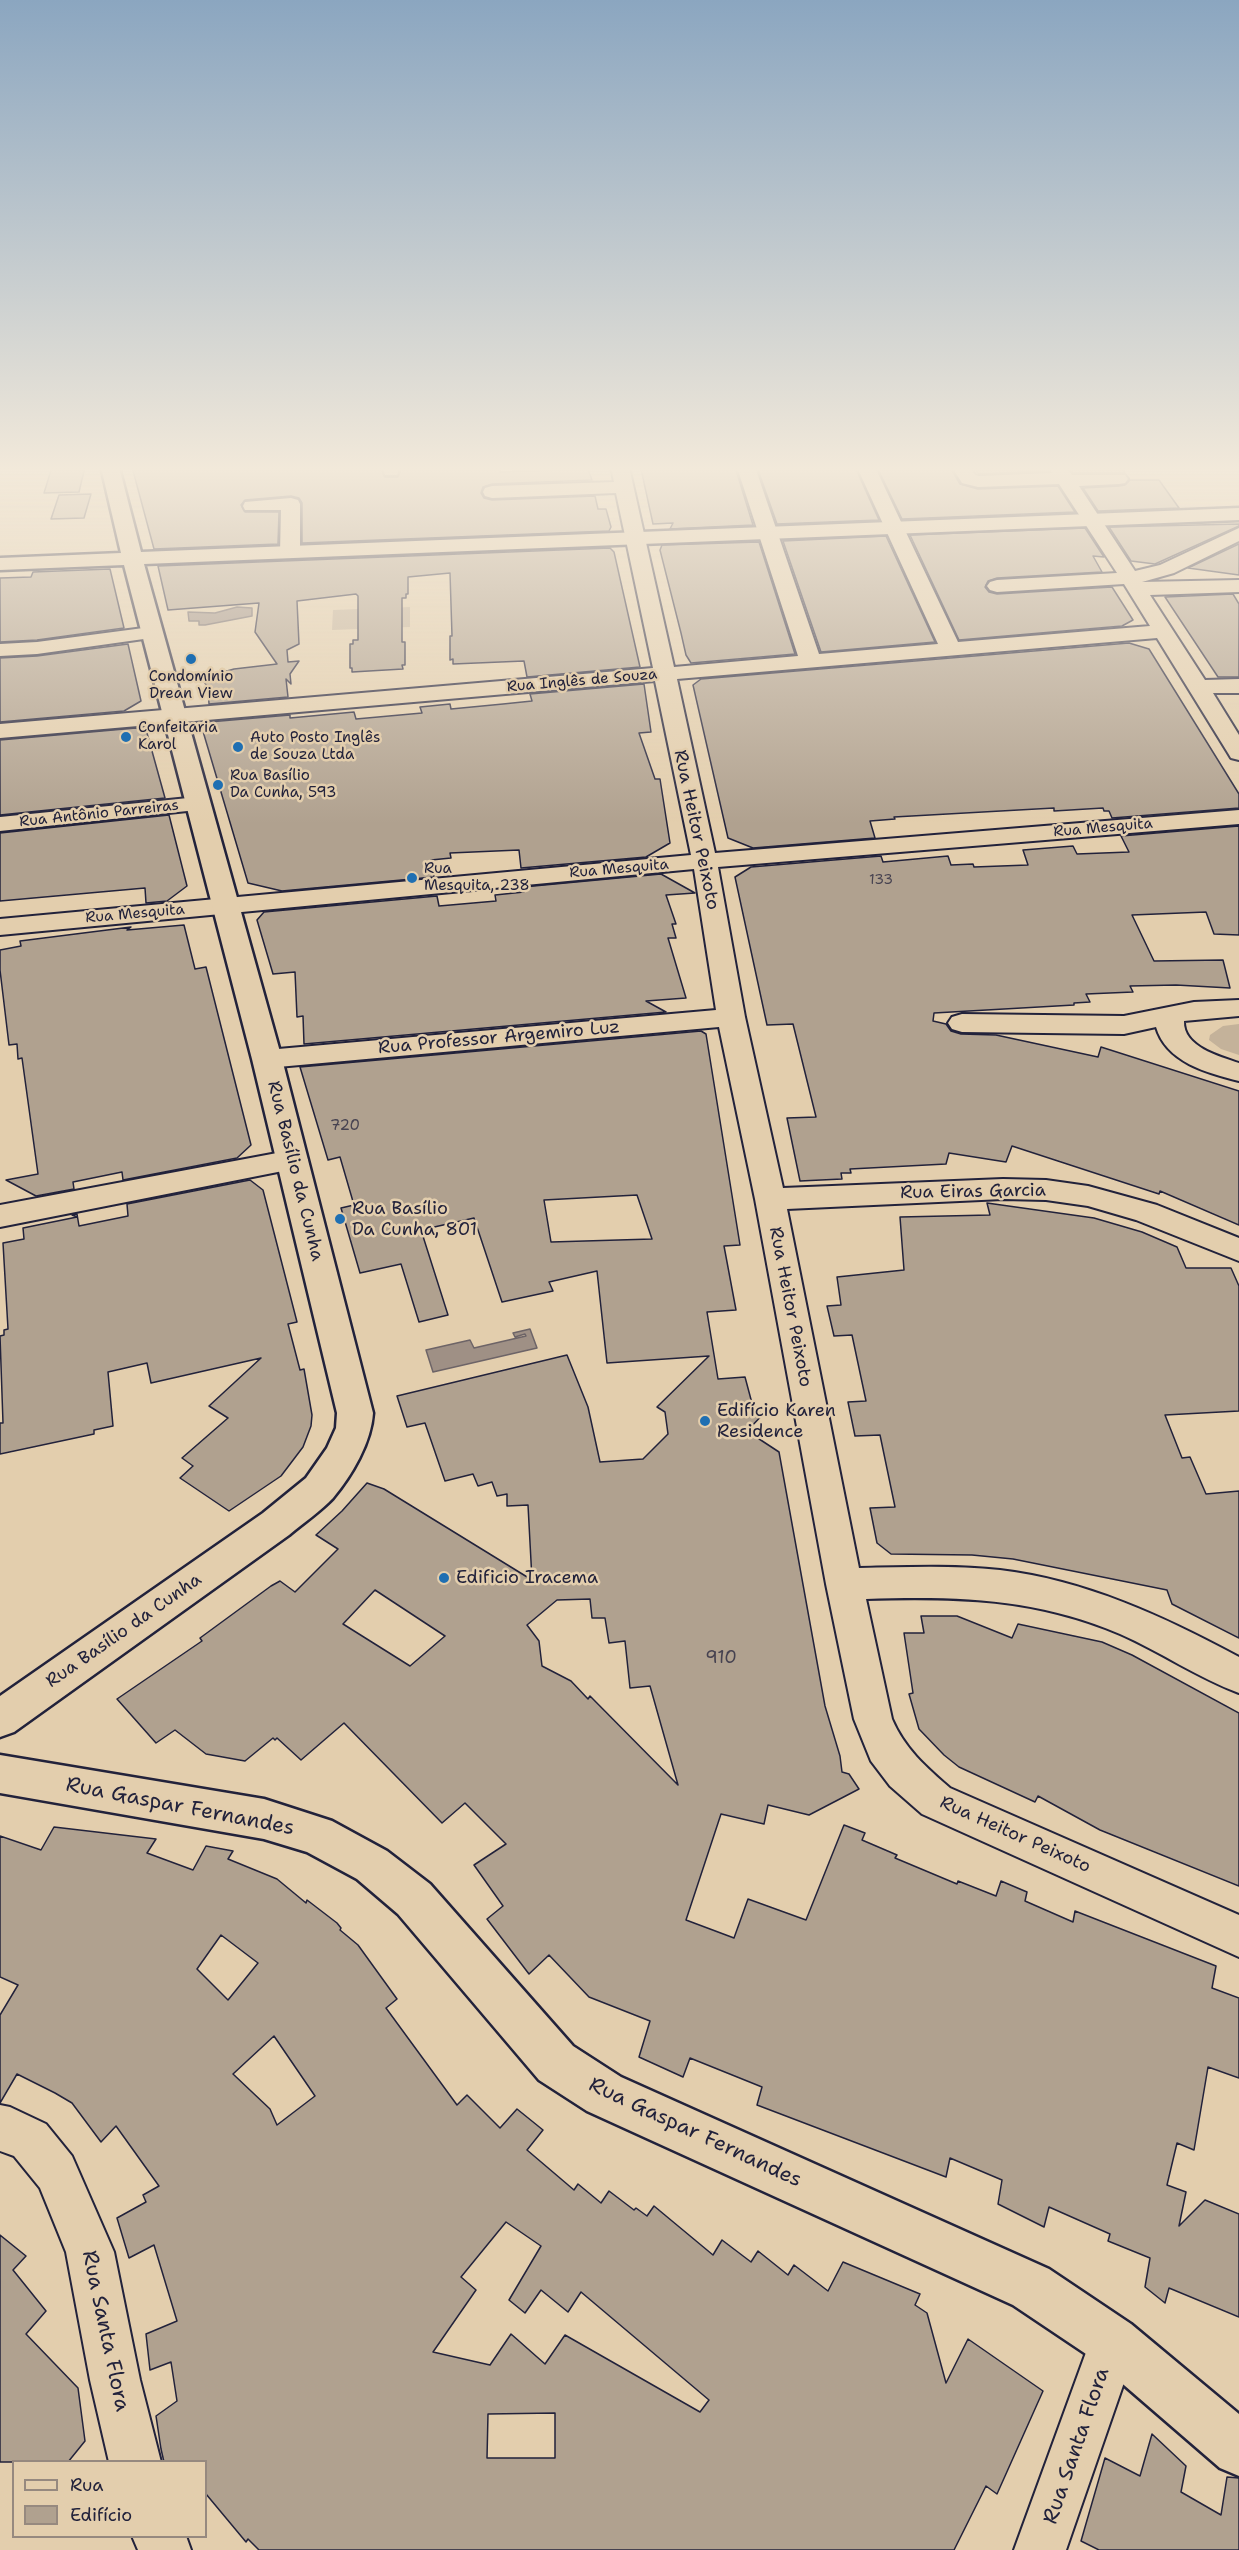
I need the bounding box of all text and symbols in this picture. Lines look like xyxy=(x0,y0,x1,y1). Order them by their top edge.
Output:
marker: Condomínio Drean View xyxy=(184,652,198,666)
street label: Rua Inglês de Souza xyxy=(506,665,658,697)
place label: Condomínio Drean View xyxy=(149,668,233,703)
place label: Confeitaria Karol xyxy=(138,719,217,754)
place label: Auto Posto Inglês de Souza Ltda xyxy=(250,729,380,764)
marker: Confeitaria Karol xyxy=(119,730,133,744)
marker: Auto Posto Inglês de Souza Ltda xyxy=(231,740,245,754)
street label: Rua Heitor Peixoto xyxy=(669,748,723,912)
place label: Rua Basílio Da Cunha, 593 xyxy=(230,767,337,802)
marker: Rua Basílio Da Cunha, 593 xyxy=(211,778,225,792)
street label: Rua Antônio Parreiras xyxy=(18,797,180,831)
street label: Rua Mesquita xyxy=(1053,815,1153,841)
street label: Rua Mesquita xyxy=(569,856,669,882)
place label: Rua Mesquita, 238 xyxy=(424,860,530,895)
marker: Rua Mesquita, 238 xyxy=(405,871,419,885)
house number: 133 xyxy=(869,872,893,888)
street label: Rua Mesquita xyxy=(85,901,185,927)
street label: Rua Professor Argemiro Luz xyxy=(377,1017,621,1059)
street label: Rua Basílio da Cunha xyxy=(262,1079,328,1263)
house number: 720 xyxy=(330,1117,360,1135)
street label: Rua Eiras Garcia xyxy=(900,1180,1046,1204)
place label: Rua Basílio Da Cunha, 801 xyxy=(352,1198,477,1240)
marker: Rua Basílio Da Cunha, 801 xyxy=(333,1212,347,1226)
street label: Rua Heitor Peixoto xyxy=(764,1225,816,1389)
place label: Edifício Karen Residence xyxy=(717,1400,836,1442)
marker: Edifício Karen Residence xyxy=(698,1414,712,1428)
place label: Edificio Iracema xyxy=(456,1567,598,1589)
street label: Rua Basílio da Cunha xyxy=(42,1569,206,1693)
marker: Edificio Iracema xyxy=(437,1571,451,1585)
house number: 910 xyxy=(705,1647,737,1669)
street label: Rua Gaspar Fernandes xyxy=(64,1772,296,1842)
street label: Rua Heitor Peixoto xyxy=(936,1792,1094,1878)
street label: Rua Gaspar Fernandes xyxy=(585,2073,805,2193)
street label: Rua Santa Flora xyxy=(76,2248,134,2414)
street label: Rua Santa Flora xyxy=(1038,2365,1116,2527)
legend xyxy=(12,2460,207,2538)
text: Rua xyxy=(70,2473,103,2497)
text: Edifício xyxy=(70,2503,132,2527)

